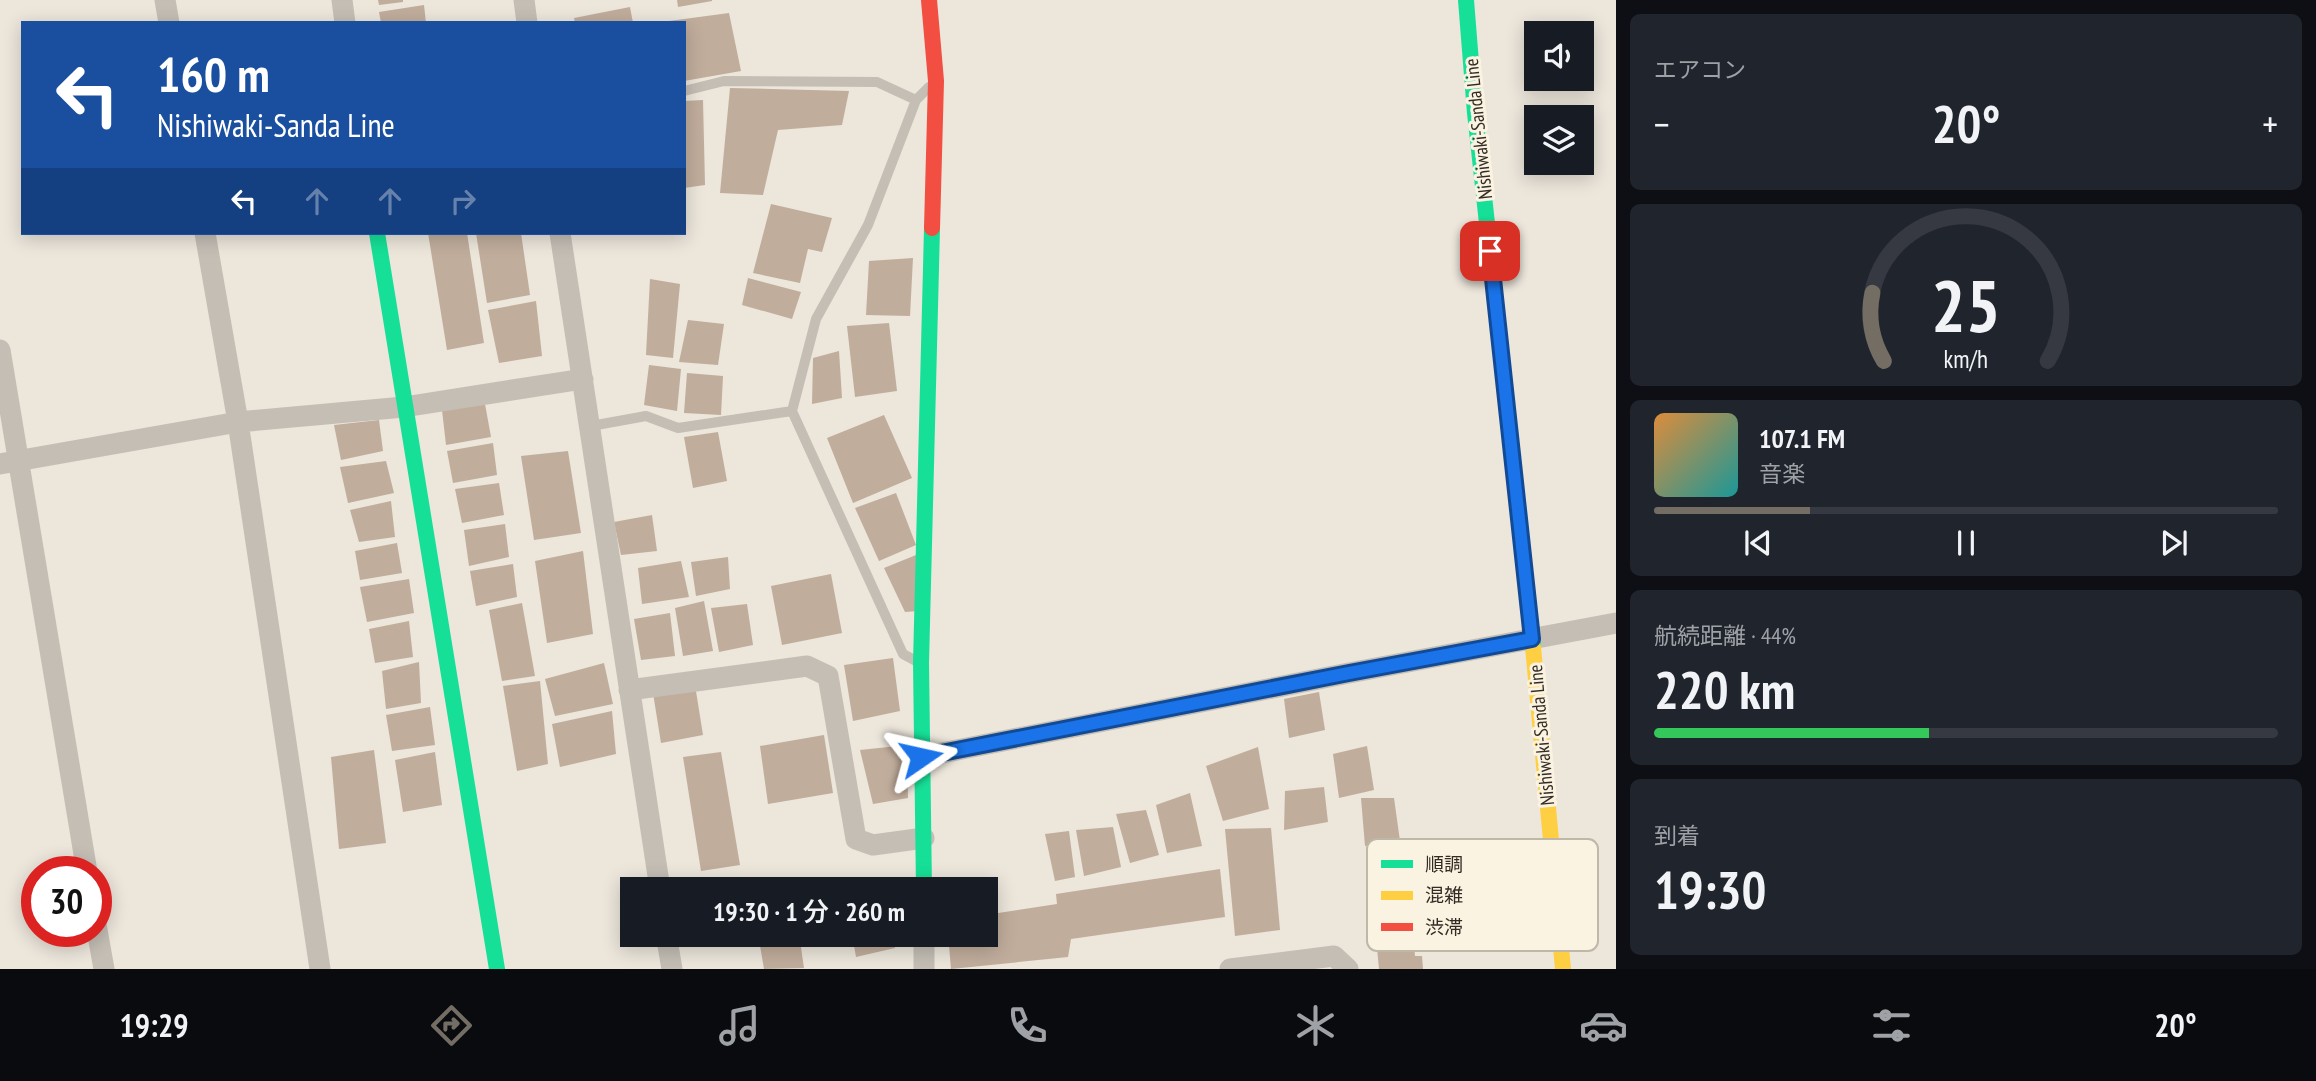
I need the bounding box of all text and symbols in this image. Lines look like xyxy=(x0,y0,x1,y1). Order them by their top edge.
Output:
map controls xyxy=(1524,21,1594,175)
button: sound xyxy=(1524,21,1594,91)
text: 160 m xyxy=(157,42,270,106)
icon: left xyxy=(42,49,133,140)
text: エアコン xyxy=(1654,55,1746,84)
street label: Nishiwaki-Sanda Line xyxy=(1459,57,1497,200)
text: 20° xyxy=(1932,90,2000,157)
text: − xyxy=(1654,99,1670,148)
text: + xyxy=(2262,99,2278,148)
text: Nishiwaki-Sanda Line xyxy=(157,104,395,146)
button: layers xyxy=(1524,105,1594,175)
icon: left xyxy=(225,182,263,220)
icon: ahead xyxy=(298,182,336,220)
icon: ahead xyxy=(371,182,409,220)
icon: right xyxy=(444,182,482,220)
pin xyxy=(1460,221,1520,281)
icon: arrive xyxy=(1471,232,1509,270)
text: 25 xyxy=(1931,257,2001,351)
text: km/h xyxy=(1944,343,1988,375)
text: 107.1 FM xyxy=(1759,422,1845,455)
text: 音楽 xyxy=(1759,459,1805,488)
icon: previous xyxy=(1739,524,1777,562)
icon: pause xyxy=(1947,524,1985,562)
icon: next xyxy=(2155,524,2193,562)
text: 航続距離 · 44% xyxy=(1654,621,1796,650)
text: 220 km xyxy=(1654,656,1795,723)
street label: Nishiwaki-Sanda Line xyxy=(1523,663,1559,806)
position arrow xyxy=(884,720,958,794)
text: 到着 xyxy=(1654,821,1700,850)
legend xyxy=(1367,839,1598,951)
text: 順調 xyxy=(1425,852,1463,876)
speed limit sign: 30 xyxy=(21,856,112,947)
text: 19:30 xyxy=(1654,856,1766,923)
text: 混雑 xyxy=(1425,883,1463,907)
text: 19:30 · 1 分 · 260 m xyxy=(713,895,905,928)
text: 渋滞 xyxy=(1425,915,1463,939)
icon: directions xyxy=(427,1001,476,1050)
icon: music xyxy=(715,1001,764,1050)
icon: phone xyxy=(1003,1001,1052,1050)
icon: climate xyxy=(1291,1001,1340,1050)
icon: car xyxy=(1579,1001,1628,1050)
icon: filters xyxy=(1867,1001,1916,1050)
text: 19:29 xyxy=(119,1004,189,1046)
text: 20° xyxy=(2154,1004,2197,1046)

